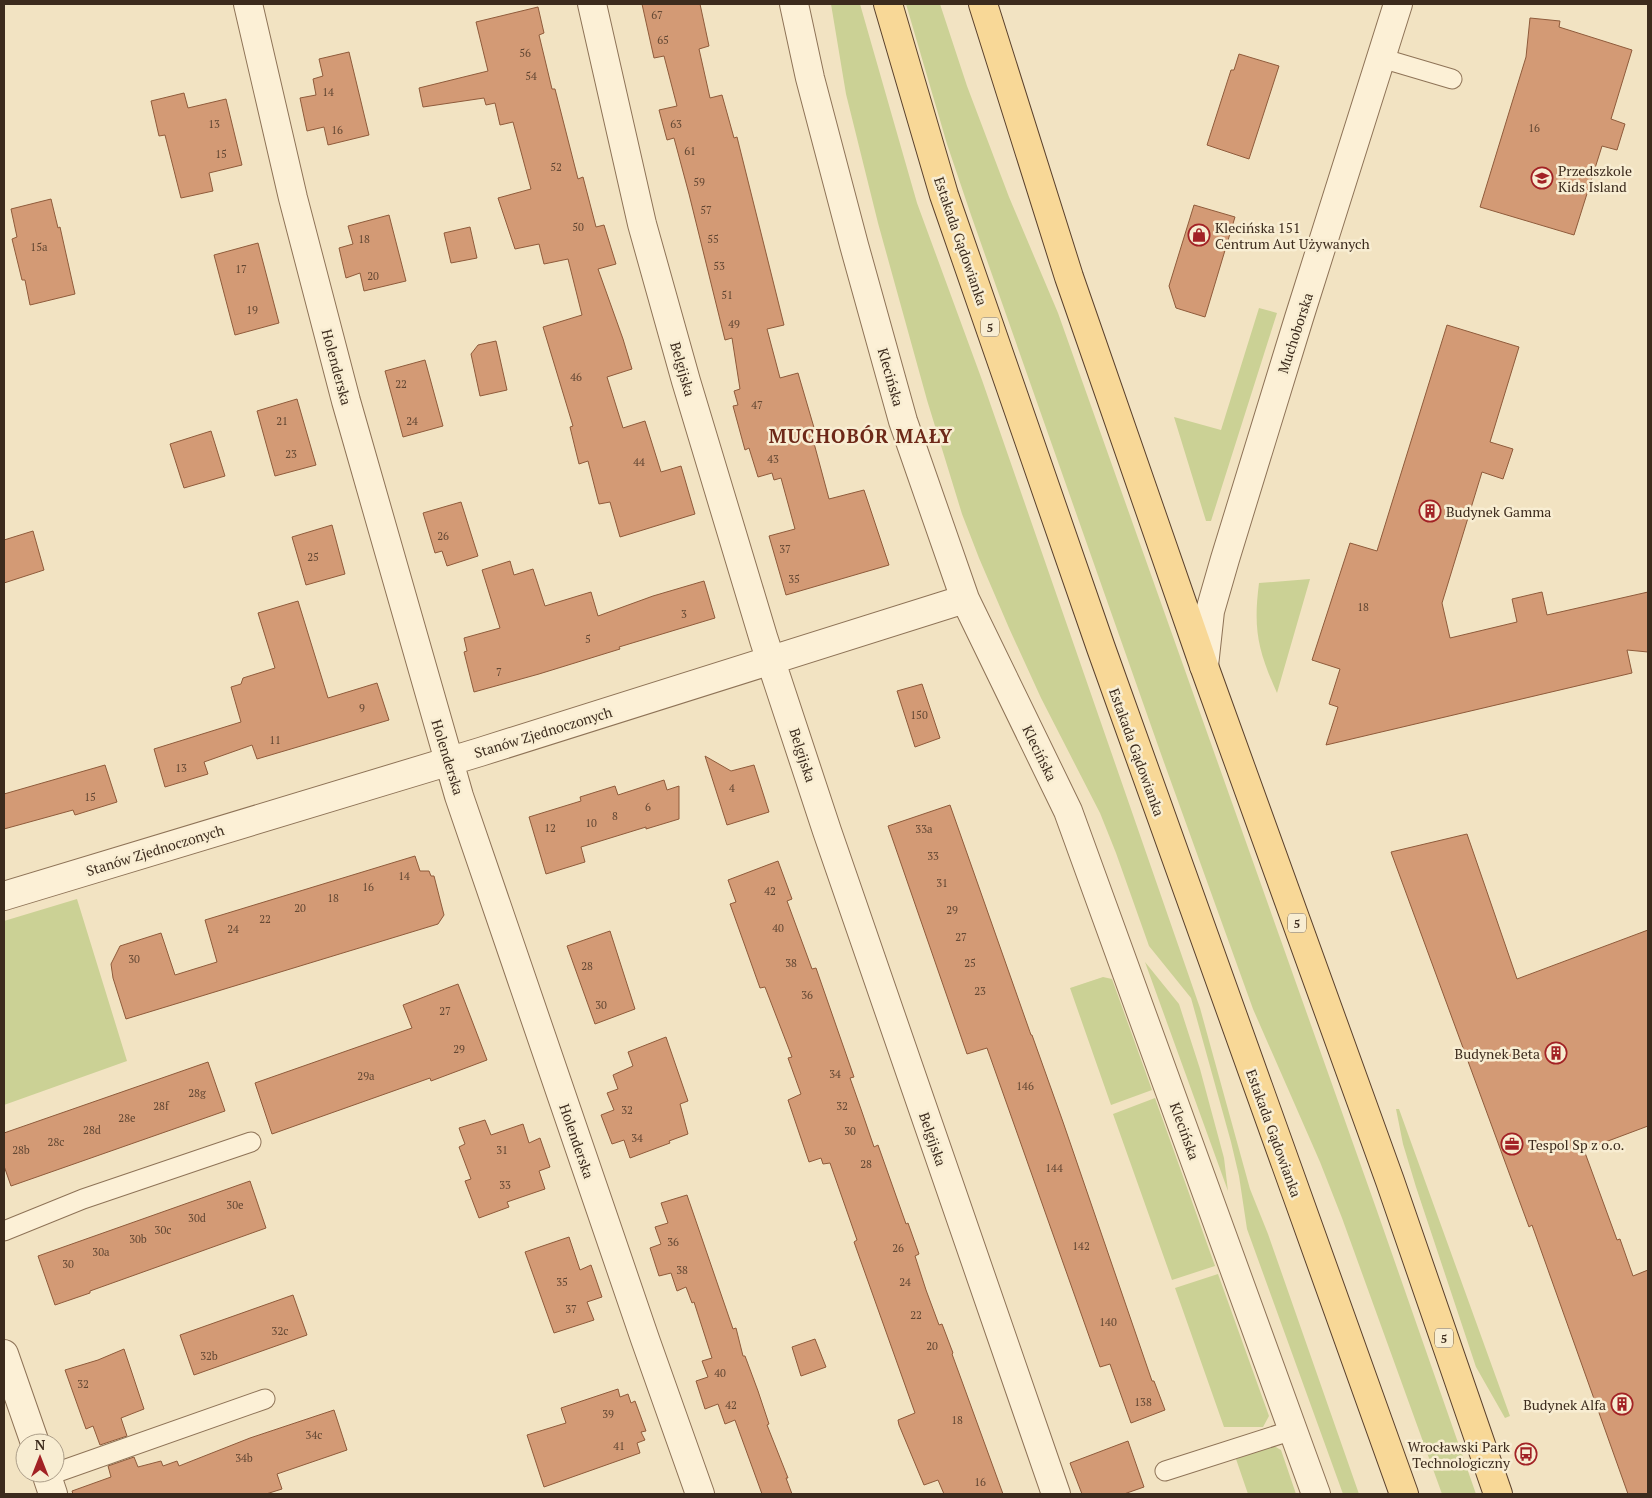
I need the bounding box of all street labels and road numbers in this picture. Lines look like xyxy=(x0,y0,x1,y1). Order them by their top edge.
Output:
street label: Estakada Gądowianka xyxy=(930,174,992,308)
street label: Muchoborska xyxy=(1273,290,1317,376)
road number: 5 xyxy=(981,318,999,337)
street label: Holenderska xyxy=(318,327,356,407)
street label: Belgijska xyxy=(666,340,700,398)
street label: Klecińska xyxy=(874,346,908,408)
street label: Estakada Gądowianka xyxy=(1105,685,1169,819)
street label: Stanów Zjednoczonych xyxy=(472,702,614,762)
street label: Holenderska xyxy=(428,717,468,797)
street label: Klecińska xyxy=(1018,722,1062,784)
street label: Belgijska xyxy=(785,726,821,784)
street label: Stanów Zjednoczonych xyxy=(84,820,226,880)
road number: 5 xyxy=(1288,914,1306,932)
street label: Estakada Gądowianka xyxy=(1242,1066,1306,1200)
street label: Klecińska xyxy=(1166,1100,1204,1162)
street label: Holenderska xyxy=(555,1101,599,1181)
street label: Belgijska xyxy=(915,1110,951,1168)
road number: 5 xyxy=(1435,1329,1453,1348)

